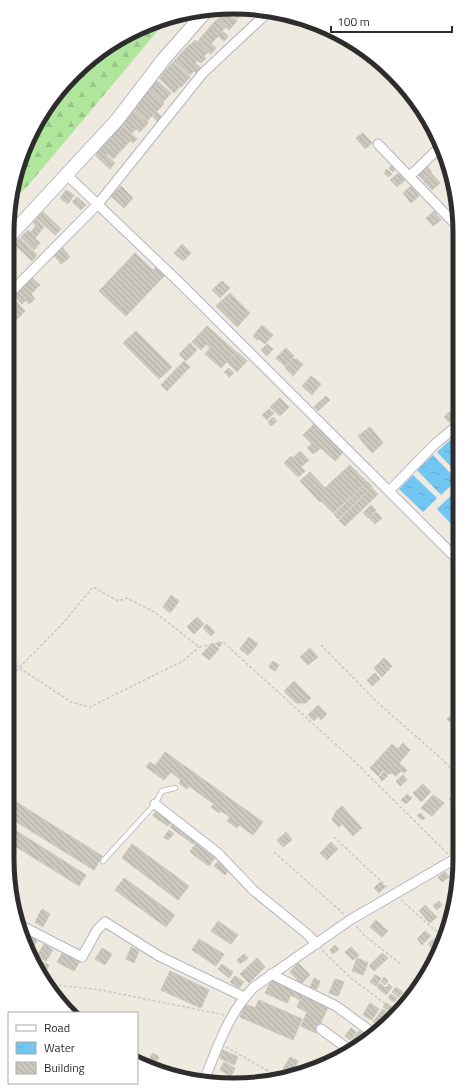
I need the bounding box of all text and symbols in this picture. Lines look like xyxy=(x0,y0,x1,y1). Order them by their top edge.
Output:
scale bar xyxy=(331,8,452,34)
text: 100 m xyxy=(337,12,370,31)
legend xyxy=(8,1012,138,1084)
text: Road xyxy=(44,1018,70,1037)
text: Water xyxy=(44,1038,75,1057)
text: Building xyxy=(44,1058,85,1077)

